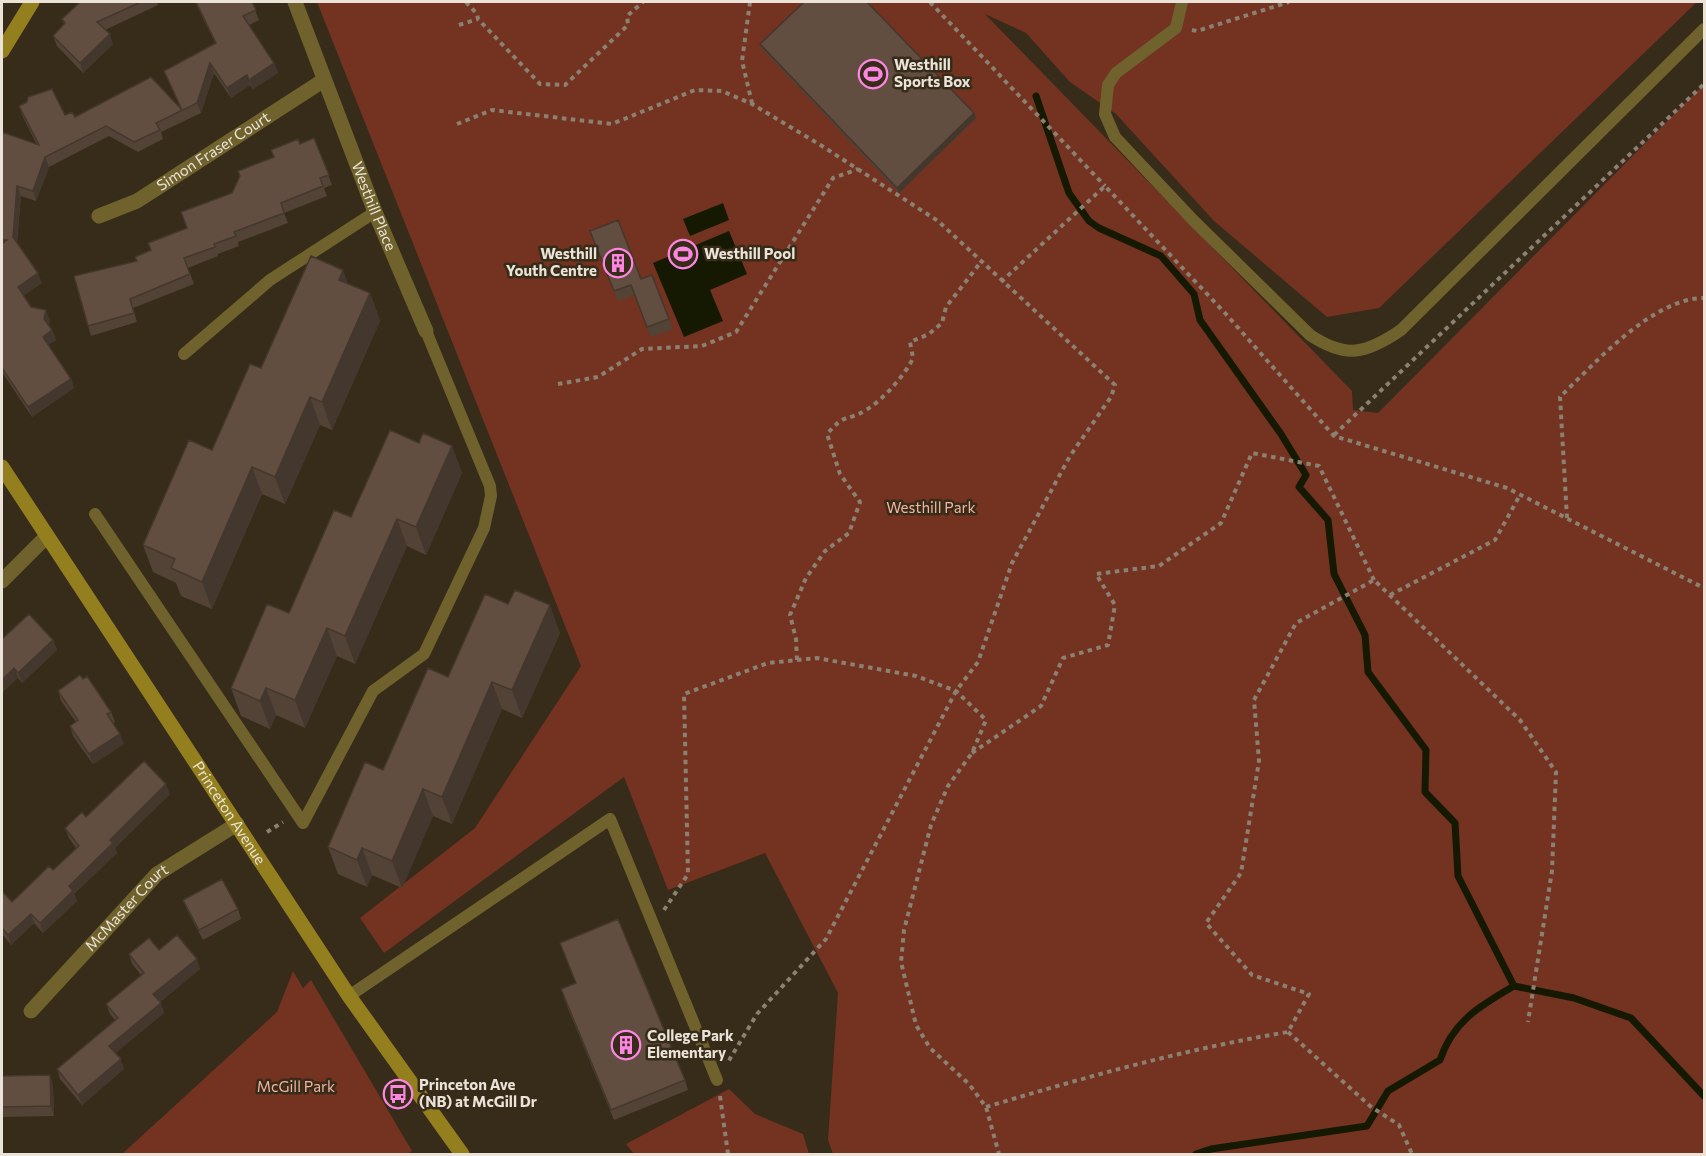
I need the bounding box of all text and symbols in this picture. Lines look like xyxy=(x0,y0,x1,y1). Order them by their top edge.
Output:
place label: Westhill Sports Box xyxy=(894,55,971,90)
sports icon: Westhill Sports Box xyxy=(857,58,889,90)
street label: Simon Fraser Court xyxy=(153,107,273,194)
street label: Westhill Place xyxy=(349,159,401,253)
sports icon: Westhill Pool xyxy=(667,238,699,270)
place label: Westhill Youth Centre xyxy=(506,244,597,279)
place label: Westhill Pool xyxy=(704,244,795,262)
building icon: Westhill Youth Centre xyxy=(602,247,634,279)
park label: Westhill Park xyxy=(886,498,976,516)
street label: Princeton Avenue xyxy=(190,758,270,868)
street label: McMaster Court xyxy=(81,859,171,954)
place label: College Park Elementary xyxy=(647,1026,734,1061)
building icon: College Park Elementary xyxy=(610,1029,642,1061)
place label: Princeton Ave (NB) at McGill Dr xyxy=(419,1075,537,1110)
park label: McGill Park xyxy=(257,1077,335,1095)
bus stop icon: Princeton Ave (NB) at McGill Dr xyxy=(382,1078,414,1110)

